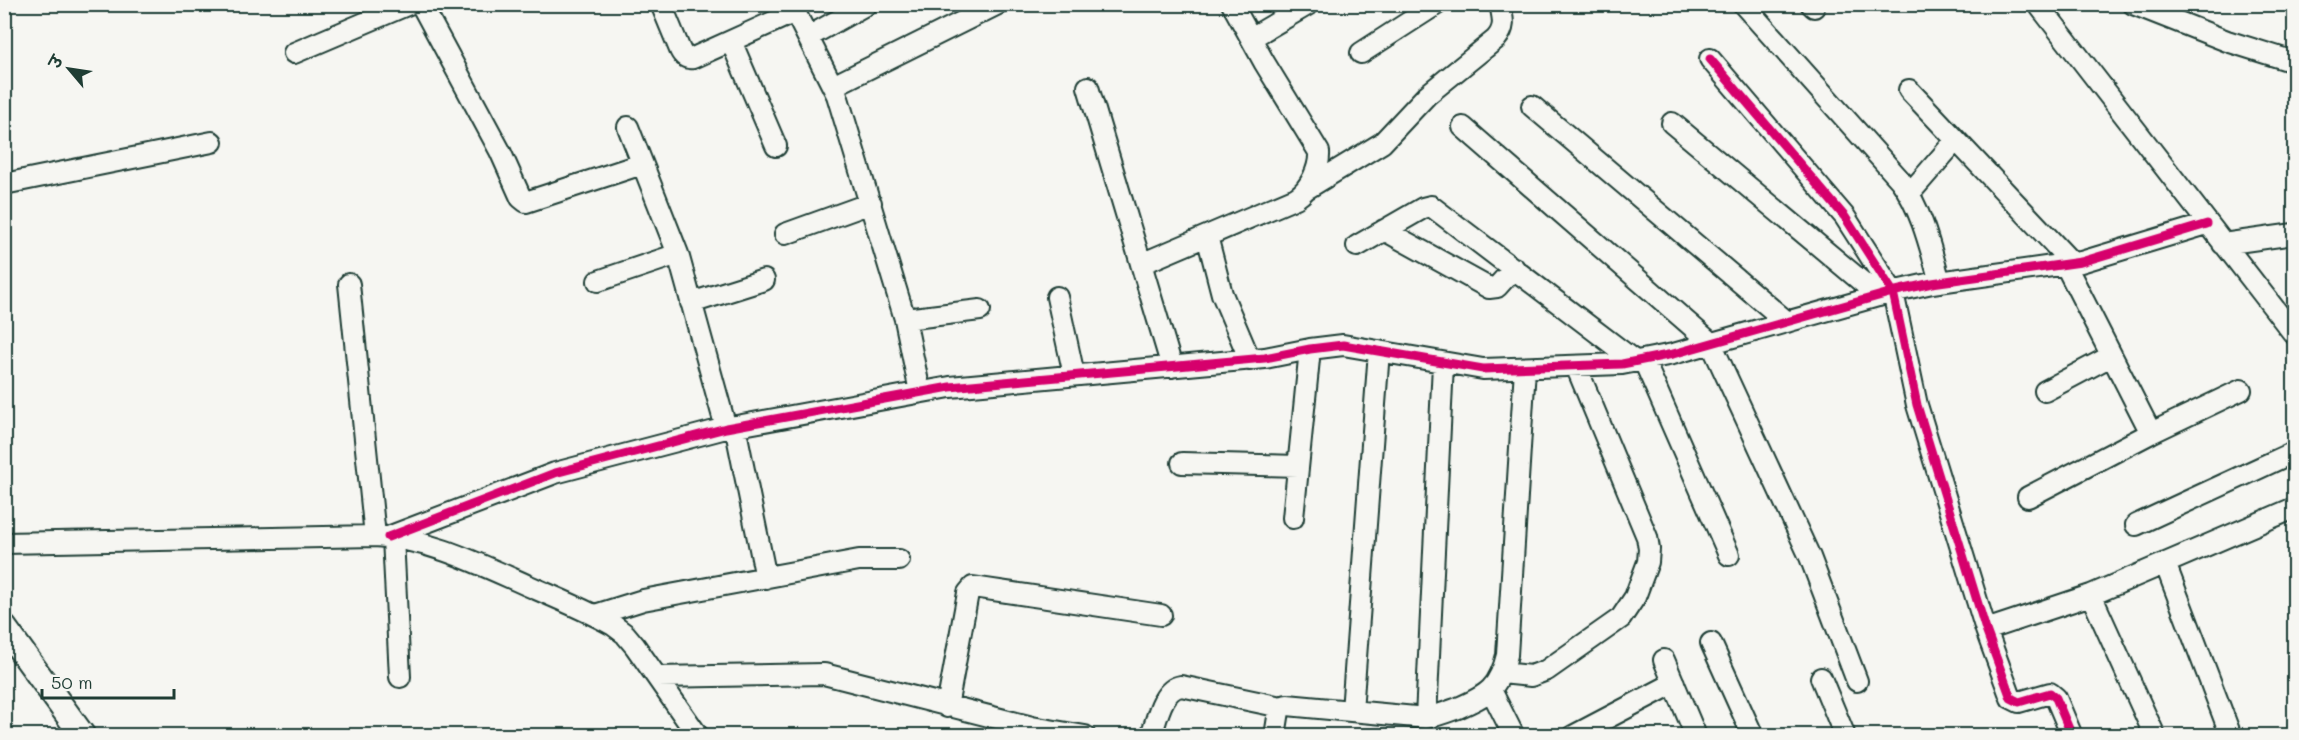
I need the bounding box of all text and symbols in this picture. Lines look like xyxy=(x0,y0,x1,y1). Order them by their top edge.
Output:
north arrow xyxy=(39,39,99,99)
text: उ xyxy=(43,51,68,73)
scale bar xyxy=(42,662,174,700)
text: 50 m xyxy=(51,670,93,694)

